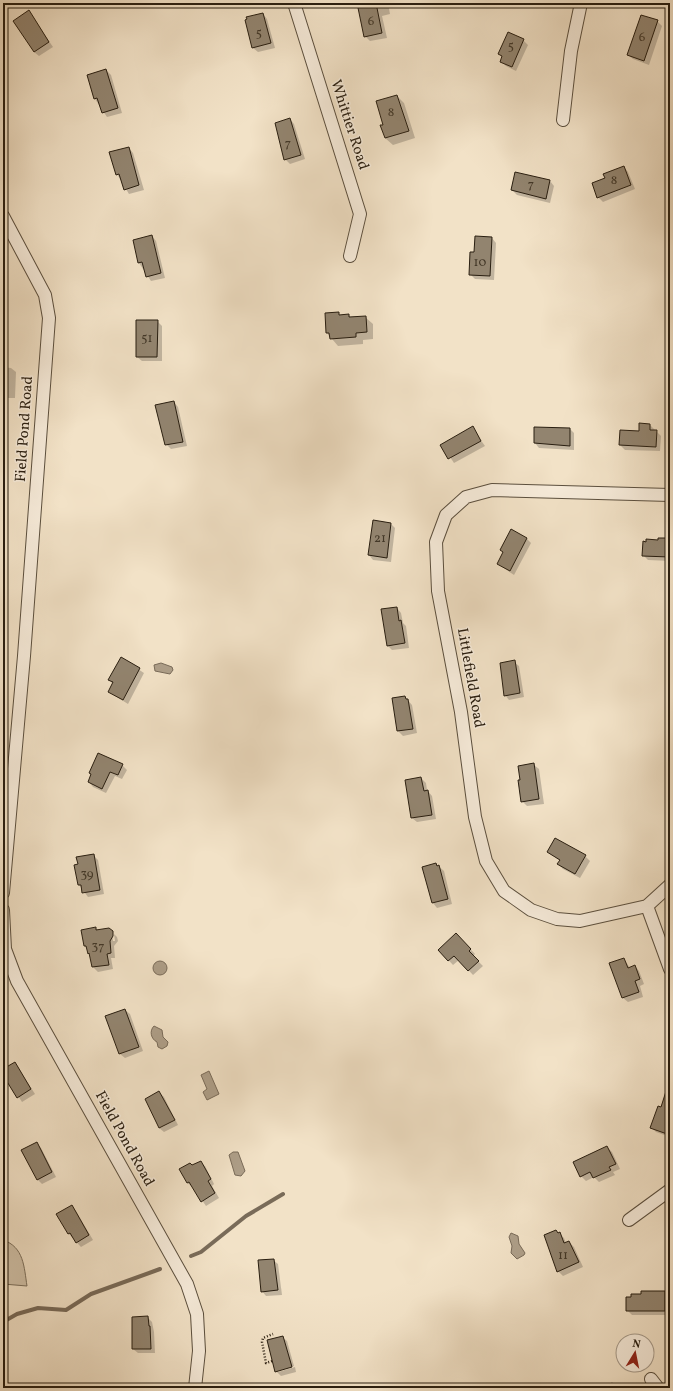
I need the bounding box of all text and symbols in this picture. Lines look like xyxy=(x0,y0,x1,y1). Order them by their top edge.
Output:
house number: 6 xyxy=(368,13,375,31)
house number: 5 xyxy=(256,25,262,43)
house number: 6 xyxy=(639,29,646,47)
house number: 5 xyxy=(508,38,514,56)
street label: Whittier Road xyxy=(325,77,373,173)
house number: 8 xyxy=(388,104,394,122)
house number: 7 xyxy=(285,135,291,153)
house number: 8 xyxy=(611,172,617,190)
house number: 7 xyxy=(528,176,534,194)
house number: 10 xyxy=(474,254,487,272)
house number: 51 xyxy=(141,330,153,348)
street label: Field Pond Road xyxy=(11,375,39,483)
house number: 21 xyxy=(374,530,386,548)
street label: Littlefield Road xyxy=(451,626,489,730)
house number: 39 xyxy=(80,866,94,884)
house number: 37 xyxy=(92,938,104,956)
street label: Field Pond Road xyxy=(89,1087,159,1191)
house number: 11 xyxy=(558,1247,568,1265)
north arrow xyxy=(615,1333,655,1373)
text: N xyxy=(631,1337,642,1353)

